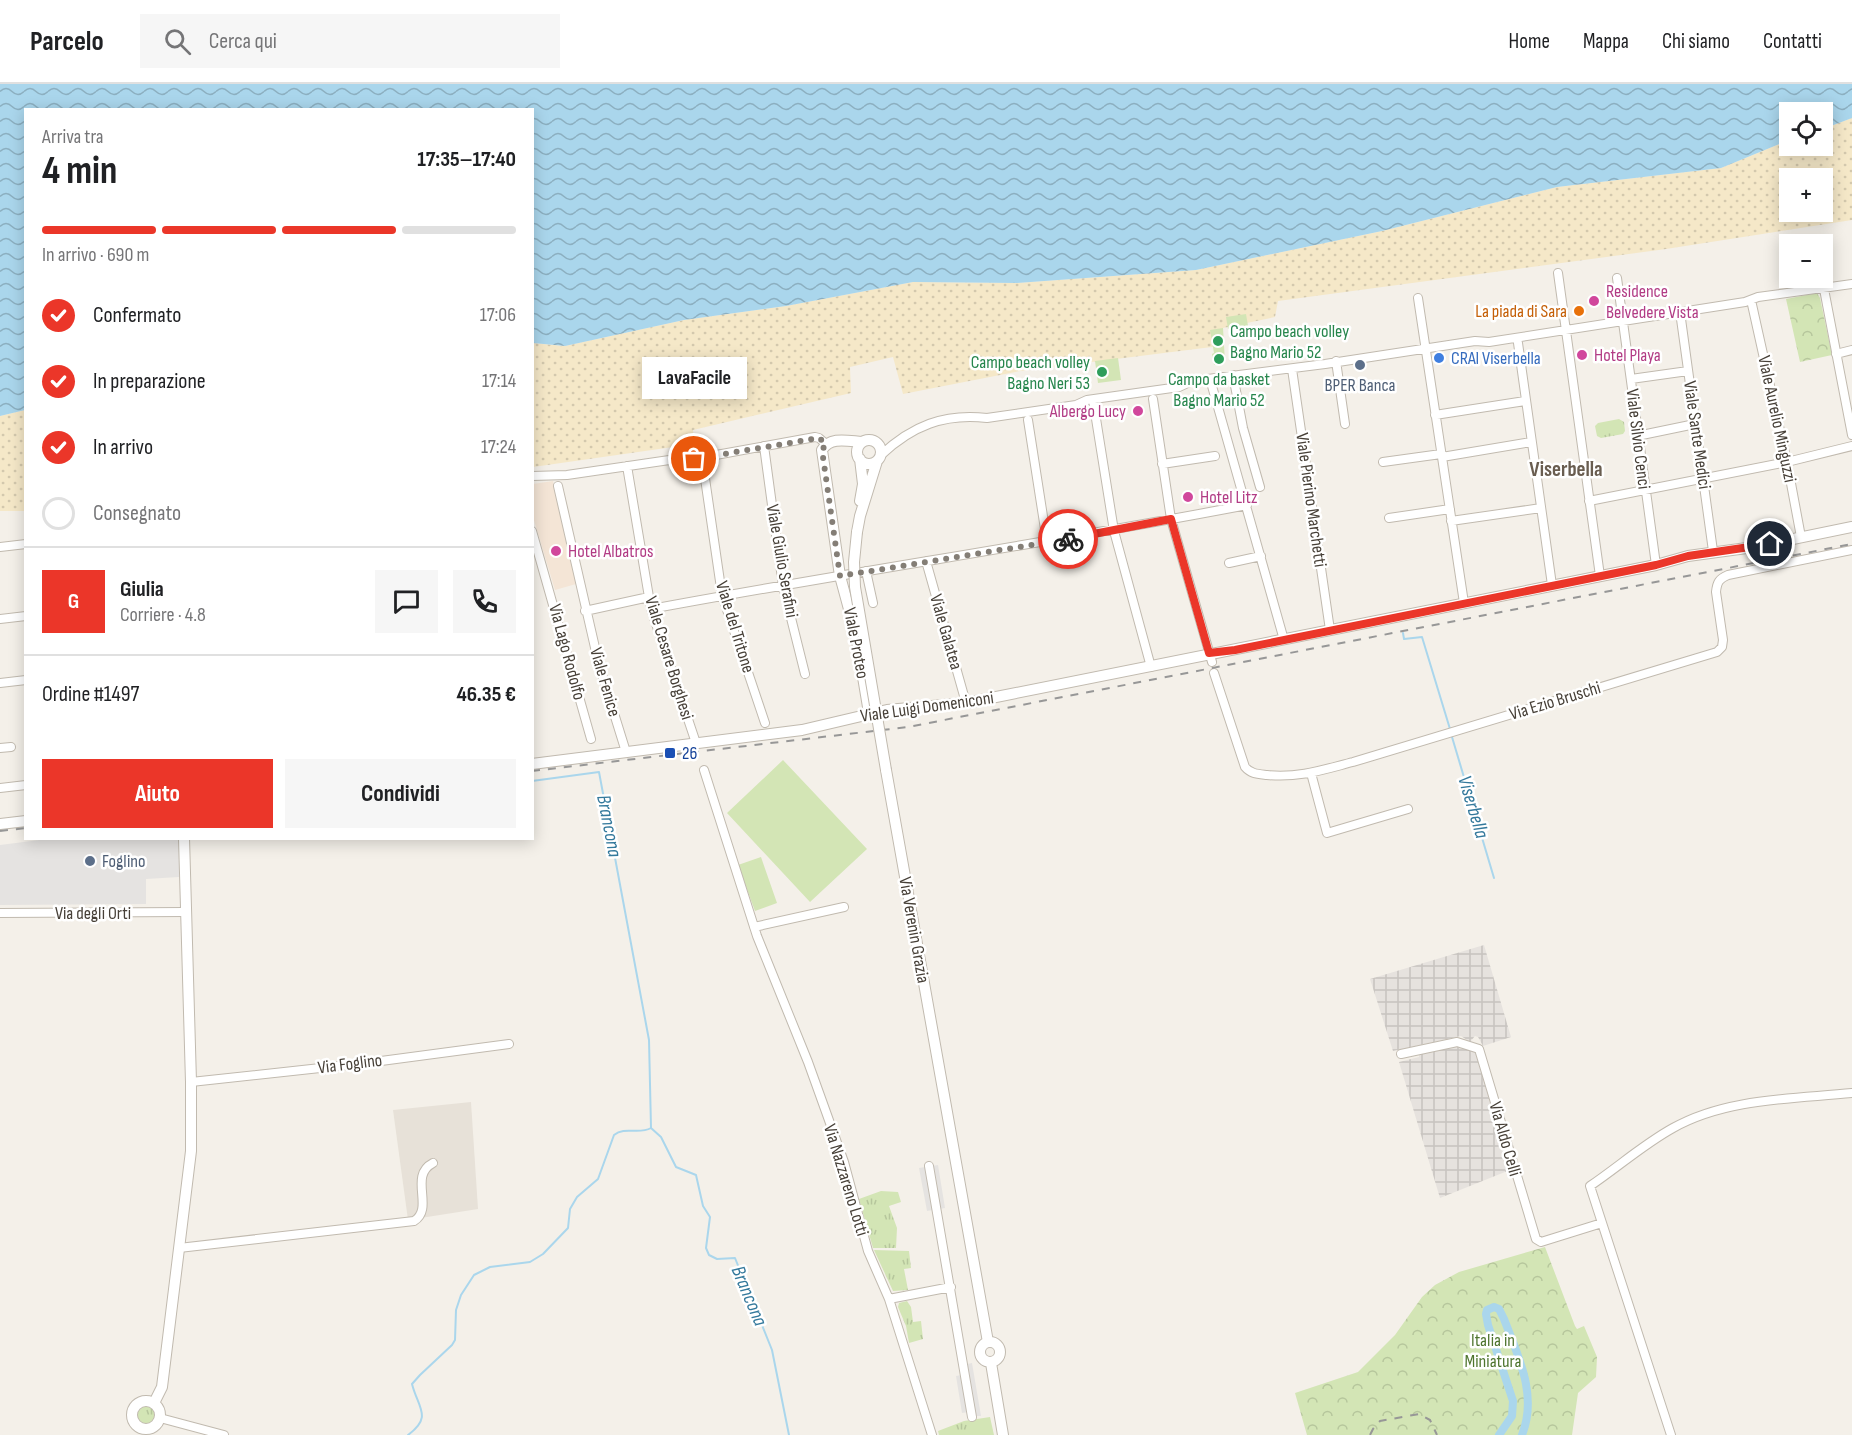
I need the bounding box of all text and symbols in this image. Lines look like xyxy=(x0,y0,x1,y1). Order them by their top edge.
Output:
search box xyxy=(140,14,560,68)
text: Parcelo xyxy=(30,25,104,58)
icon: search xyxy=(161,25,194,58)
text: Cerca qui xyxy=(209,28,277,55)
text: Home xyxy=(1509,29,1550,54)
text: Mappa xyxy=(1583,29,1629,54)
text: Chi siamo xyxy=(1662,29,1730,54)
text: Contatti xyxy=(1763,29,1822,54)
map controls xyxy=(1779,102,1833,288)
button: locate xyxy=(1779,102,1833,156)
text: Arriva tra xyxy=(42,125,104,149)
text: 17:35–17:40 xyxy=(417,146,516,173)
text: 4 min xyxy=(42,148,117,195)
button: + xyxy=(1779,168,1833,222)
button: − xyxy=(1779,234,1833,288)
text: In arrivo · 690 m xyxy=(42,243,149,267)
place label: Residence Belvedere Vista xyxy=(1606,281,1699,323)
marker: Residence Belvedere Vista xyxy=(1587,294,1601,308)
icon: check xyxy=(42,299,75,332)
place label: La piada di Sara xyxy=(1475,301,1567,322)
text: Confermato xyxy=(93,302,181,329)
text: 17:06 xyxy=(480,303,516,327)
marker: La piada di Sara xyxy=(1572,304,1586,318)
place label: Campo beach volley Bagno Mario 52 xyxy=(1230,321,1349,363)
marker: Campo beach volley Bagno Mario 52 xyxy=(1211,334,1225,348)
place label: Hotel Playa xyxy=(1594,345,1661,366)
place label: CRAI Viserbella xyxy=(1451,348,1541,369)
marker: Hotel Playa xyxy=(1575,348,1589,362)
marker: CRAI Viserbella xyxy=(1432,351,1446,365)
place label: Campo beach volley Bagno Neri 53 xyxy=(971,352,1090,394)
marker: Campo da basket Bagno Mario 52 xyxy=(1212,352,1226,366)
street label: Viale Aurelio Minguzzi xyxy=(1753,354,1801,484)
callout: LavaFacile xyxy=(642,357,746,399)
marker: BPER Banca xyxy=(1353,358,1367,372)
icon: check xyxy=(42,365,75,398)
marker: Campo beach volley Bagno Neri 53 xyxy=(1095,365,1109,379)
text: LavaFacile xyxy=(658,366,731,390)
text: In preparazione xyxy=(93,368,206,395)
text: 17:14 xyxy=(482,369,516,393)
place label: Campo da basket Bagno Mario 52 xyxy=(1168,369,1271,411)
place label: BPER Banca xyxy=(1325,375,1395,396)
street label: Viale Sante Medici xyxy=(1679,380,1715,490)
street label: Viale Silvio Cenci xyxy=(1621,388,1655,490)
place label: Albergo Lucy xyxy=(1049,401,1126,422)
marker: Albergo Lucy xyxy=(1131,404,1145,418)
icon: check xyxy=(42,431,75,464)
street label: Viale Pierino Marchetti xyxy=(1291,431,1331,569)
pin xyxy=(668,433,719,484)
text: In arrivo xyxy=(93,434,153,461)
text: 17:24 xyxy=(481,435,516,459)
icon: bag xyxy=(677,442,710,475)
district label: Viserbella xyxy=(1529,457,1603,482)
place label: Hotel Litz xyxy=(1200,487,1258,508)
marker: Hotel Litz xyxy=(1181,490,1195,504)
text: Consegnato xyxy=(93,500,181,527)
street label: Viale Giulio Serafini xyxy=(762,503,802,619)
courier xyxy=(1038,509,1098,569)
pin xyxy=(1744,518,1795,569)
icon: bike xyxy=(1052,523,1085,556)
icon: home xyxy=(1753,527,1786,560)
place label: Hotel Albatros xyxy=(568,541,653,562)
marker: Hotel Albatros xyxy=(549,544,563,558)
button: chat xyxy=(375,570,438,633)
button: phone xyxy=(453,570,516,633)
text: Giulia xyxy=(120,576,164,603)
street label: Viale del Tritone xyxy=(711,578,759,676)
text: G xyxy=(68,588,79,615)
street label: Viale Galatea xyxy=(925,592,967,672)
street label: Viale Cesare Borghesi xyxy=(640,594,698,722)
street label: Via Lago Rodolfo xyxy=(544,602,590,702)
text: Corriere · 4.8 xyxy=(120,603,206,627)
street label: Viale Proteo xyxy=(839,606,873,680)
street label: Viale Fenice xyxy=(585,645,625,719)
street label: Via Ezio Bruschi xyxy=(1507,677,1603,725)
text: Ordine #1497 xyxy=(42,681,139,708)
text: 46.35 € xyxy=(457,681,516,708)
street label: Viale Luigi Domeniconi xyxy=(859,687,995,727)
place label: 26 xyxy=(682,743,697,764)
marker: 26 xyxy=(663,746,677,760)
button: Aiuto xyxy=(42,759,273,828)
button: Condividi xyxy=(285,759,516,828)
water label: Viserbella xyxy=(1452,773,1494,841)
water label: Brancona xyxy=(591,793,627,859)
place label: Foglino xyxy=(102,851,145,872)
marker: Foglino xyxy=(83,854,97,868)
street label: Via Verenin Grazia xyxy=(894,875,934,985)
street label: Via degli Orti xyxy=(55,903,131,924)
street label: Via Foglino xyxy=(317,1050,383,1078)
street label: Via Aldo Celli xyxy=(1484,1099,1526,1179)
street label: Via Nazzareno Lotti xyxy=(819,1122,873,1238)
water label: Brancona xyxy=(726,1262,772,1330)
park label: Italia in Miniatura xyxy=(1465,1330,1521,1372)

